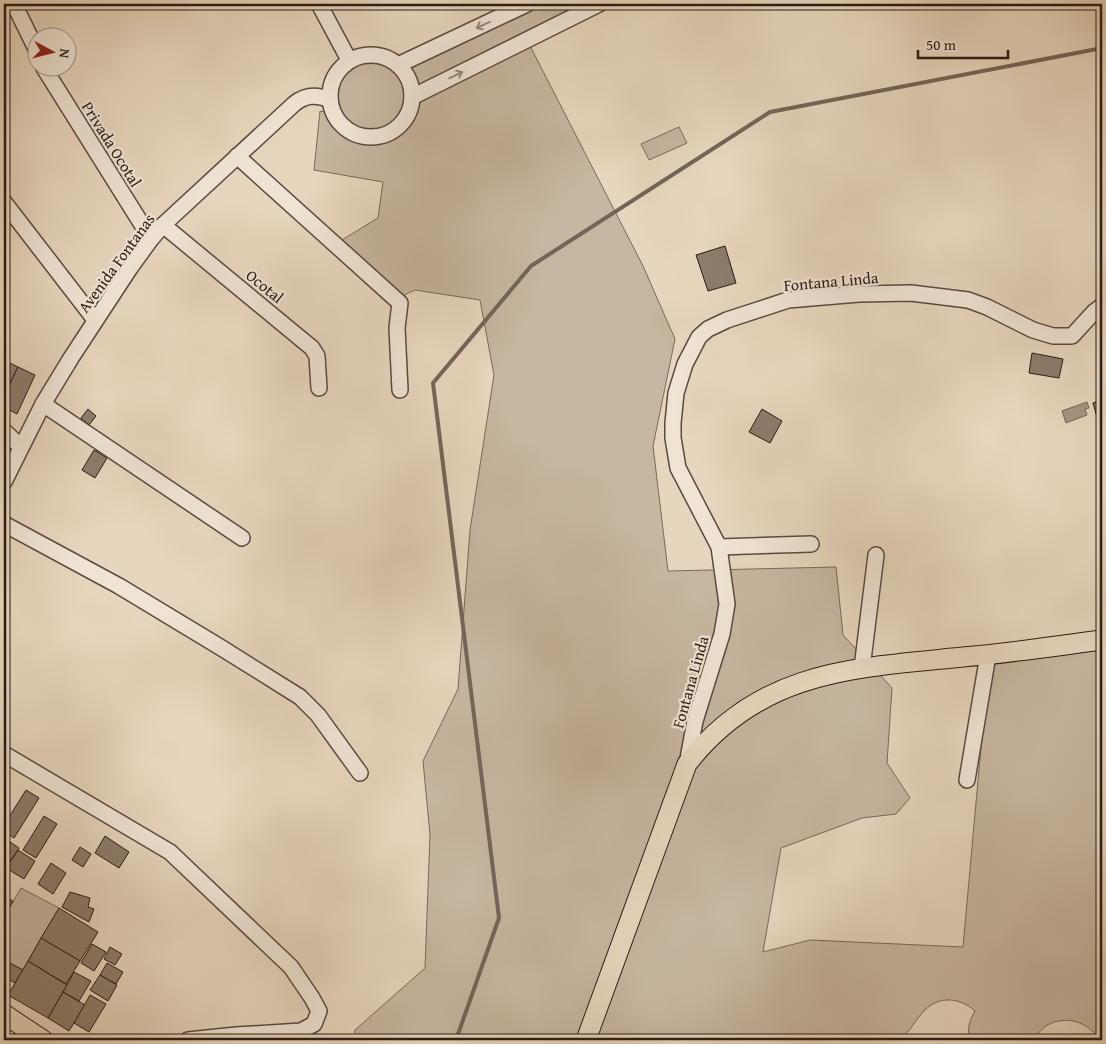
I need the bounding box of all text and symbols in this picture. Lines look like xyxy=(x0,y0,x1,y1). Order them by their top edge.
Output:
one-way arrow xyxy=(475,20,490,30)
north arrow xyxy=(28,28,78,78)
scale bar xyxy=(918,28,1008,60)
text: 50 m xyxy=(926,34,957,55)
text: N xyxy=(54,48,75,60)
one-way arrow xyxy=(448,70,463,79)
street label: Privada Ocotal xyxy=(76,96,148,192)
street label: Avenida Fontanas xyxy=(72,208,160,318)
street label: Ocotal xyxy=(241,263,290,309)
street label: Fontana Linda xyxy=(783,265,880,297)
street label: Fontana Linda xyxy=(665,633,715,731)

